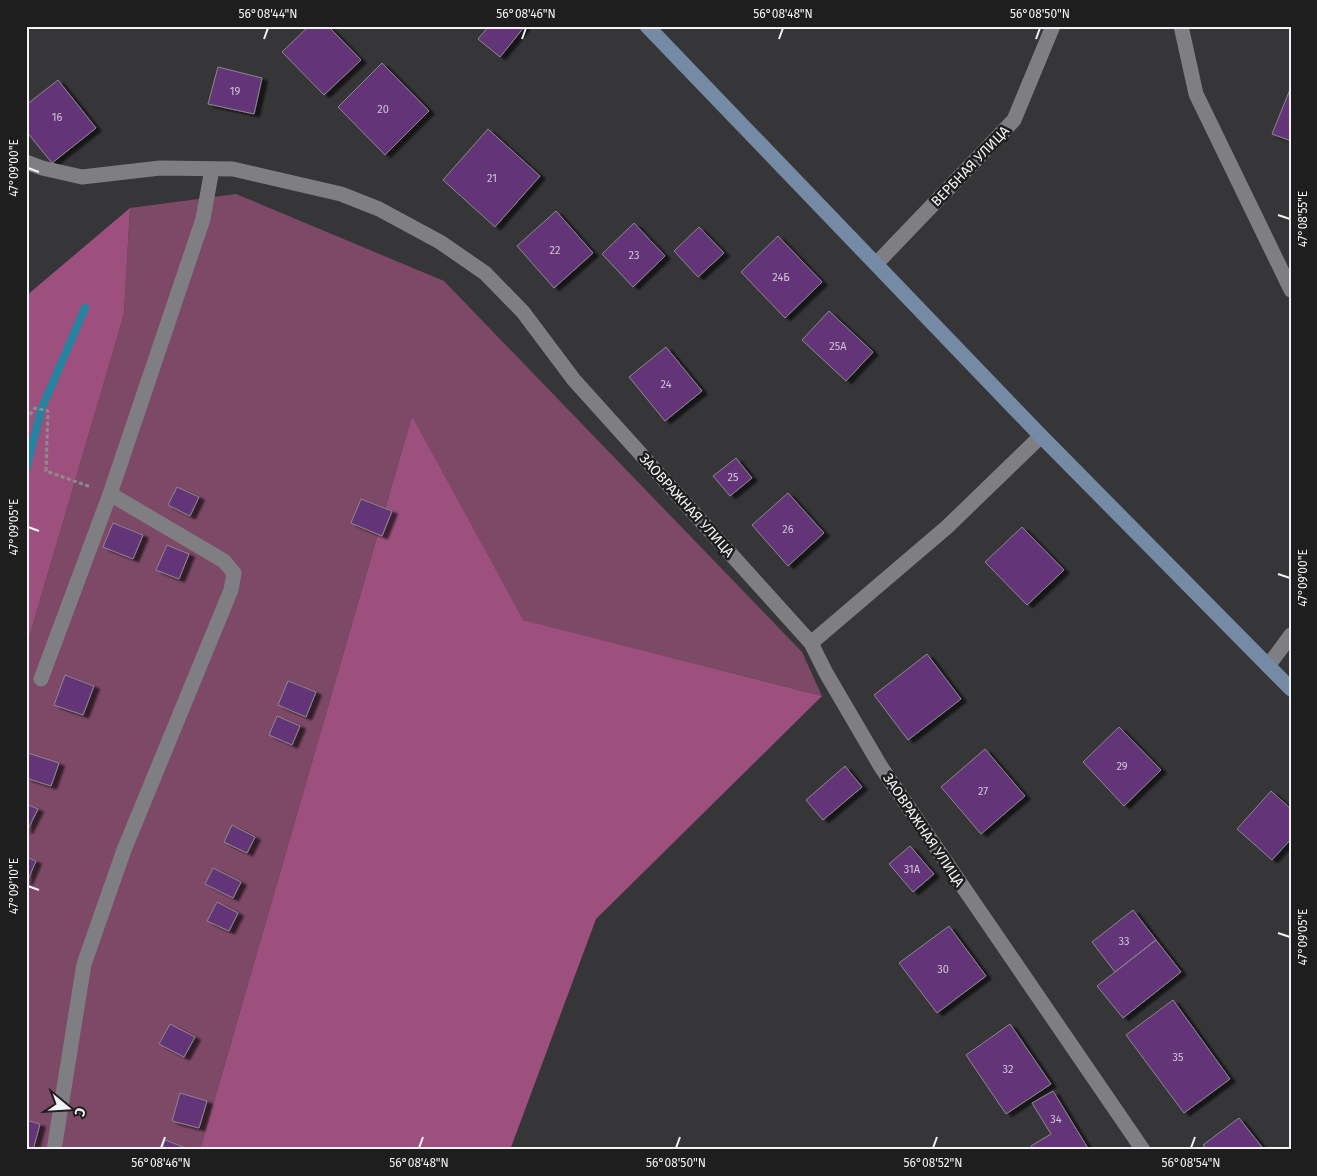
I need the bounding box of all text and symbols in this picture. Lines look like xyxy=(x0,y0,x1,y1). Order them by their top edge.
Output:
text: 56°08'44"N xyxy=(239,7,298,21)
text: 56°08'46"N xyxy=(496,7,556,21)
text: 56°08'48"N xyxy=(753,7,813,21)
text: 56°08'50"N xyxy=(1010,7,1070,21)
house number: 19 xyxy=(230,85,240,98)
house number: 20 xyxy=(377,103,389,116)
house number: 16 xyxy=(52,111,62,124)
street label: ВЕРБНАЯ УЛИЦА xyxy=(928,123,1013,210)
text: 47°09'00"E xyxy=(7,139,21,197)
house number: 21 xyxy=(487,172,497,185)
text: 47°08'55"E xyxy=(1296,191,1310,247)
house number: 22 xyxy=(550,244,560,257)
house number: 23 xyxy=(629,249,639,262)
house number: 24Б xyxy=(772,271,790,284)
house number: 25А xyxy=(829,340,847,353)
house number: 24 xyxy=(661,378,672,391)
street label: ЗАОВРАЖНАЯ УЛИЦА xyxy=(636,450,738,561)
house number: 25 xyxy=(728,471,739,484)
text: 47°09'05"E xyxy=(7,499,21,555)
house number: 26 xyxy=(782,523,794,536)
text: 47°09'00"E xyxy=(1296,549,1310,607)
house number: 29 xyxy=(1116,760,1128,773)
street label: ЗАОВРАЖНАЯ УЛИЦА xyxy=(879,770,968,890)
house number: 27 xyxy=(978,785,988,798)
text: 47°09'10"E xyxy=(7,858,21,914)
house number: 31А xyxy=(904,863,921,876)
text: 47°09'05"E xyxy=(1296,909,1310,965)
house number: 33 xyxy=(1119,935,1129,948)
house number: 30 xyxy=(937,963,949,976)
house number: 35 xyxy=(1173,1051,1184,1064)
house number: 32 xyxy=(1003,1063,1013,1076)
north arrow xyxy=(42,1084,92,1134)
text: С xyxy=(71,1105,89,1118)
house number: 34 xyxy=(1050,1113,1062,1126)
text: 56°08'46"N xyxy=(131,1156,191,1170)
text: 56°08'48"N xyxy=(389,1156,449,1170)
text: 56°08'50"N xyxy=(646,1156,706,1170)
text: 56°08'52"N xyxy=(903,1156,963,1170)
text: 56°08'54"N xyxy=(1161,1156,1221,1170)

